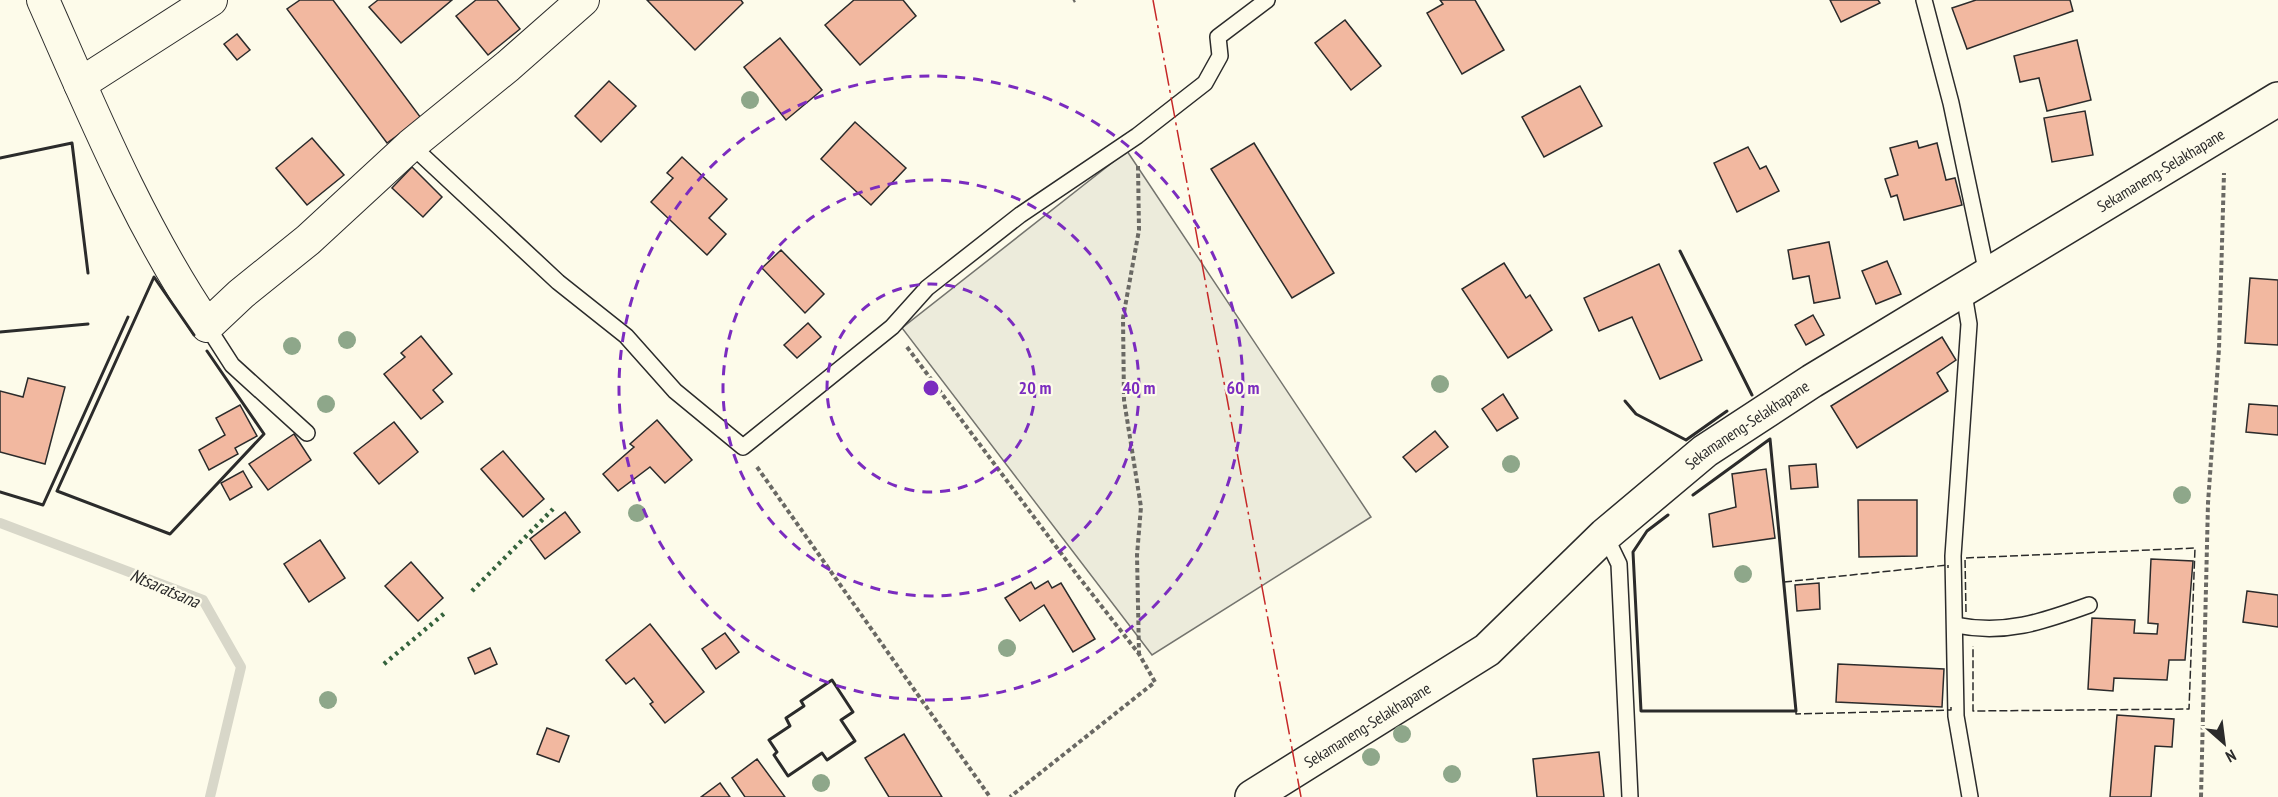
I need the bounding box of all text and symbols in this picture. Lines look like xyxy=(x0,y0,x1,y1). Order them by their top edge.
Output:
street label: Sekamaneng-Selakhapane xyxy=(2093,124,2228,216)
text: 20 m xyxy=(1019,376,1051,399)
text: 40 m xyxy=(1123,376,1155,399)
text: 60 m xyxy=(1227,376,1259,399)
street label: Sekamaneng-Selakhapane xyxy=(1681,376,1813,474)
centre of rings xyxy=(921,378,941,398)
water label: Ntsaratsana xyxy=(127,563,204,613)
street label: Sekamaneng-Selakhapane xyxy=(1300,678,1434,772)
north arrow xyxy=(2194,713,2254,773)
text: N xyxy=(2223,745,2240,767)

